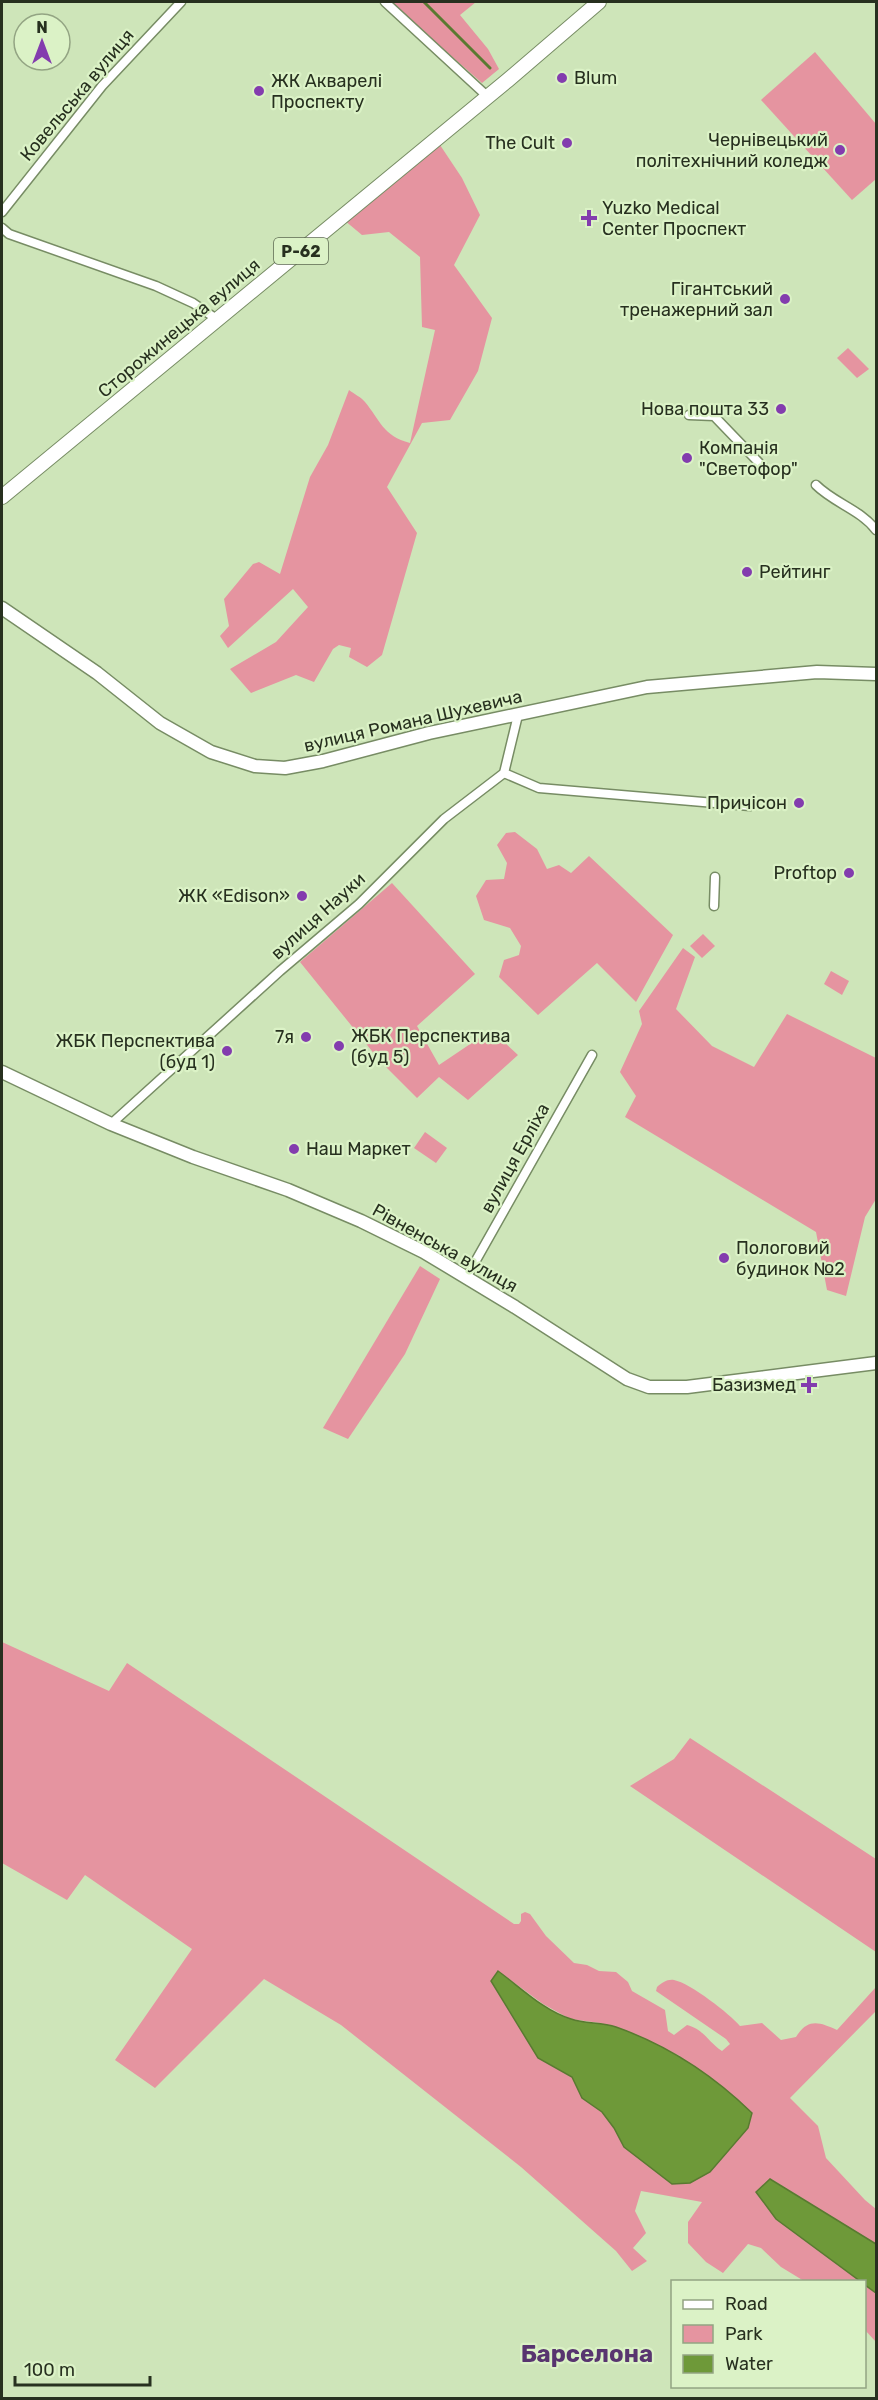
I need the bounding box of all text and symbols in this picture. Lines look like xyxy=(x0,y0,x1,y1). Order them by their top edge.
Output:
north arrow xyxy=(12,12,72,72)
text: N xyxy=(36,18,48,37)
street label: Ковельська вулиця xyxy=(15,25,139,165)
place label: Blum xyxy=(574,67,617,89)
place label: ЖК Акварелі Проспекту xyxy=(271,70,382,113)
marker: Blum xyxy=(555,71,569,85)
marker: ЖК Акварелі Проспекту xyxy=(252,84,266,98)
place label: Чернівецький політехнічний коледж xyxy=(636,129,828,172)
place label: The Cult xyxy=(485,132,555,154)
marker: The Cult xyxy=(560,136,574,150)
marker: Чернівецький політехнічний коледж xyxy=(833,143,847,157)
place label: Yuzko Medical Center Проспект xyxy=(602,197,746,240)
marker: Yuzko Medical Center Проспект xyxy=(580,209,598,227)
road number: Р-62 xyxy=(274,238,328,264)
street label: Сторожинецька вулиця xyxy=(93,254,265,402)
place label: Гігантський тренажерний зал xyxy=(620,278,773,321)
marker: Гігантський тренажерний зал xyxy=(778,292,792,306)
place label: Нова пошта 33 xyxy=(641,398,769,420)
marker: Нова пошта 33 xyxy=(774,402,788,416)
place label: Компанія "Светофор" xyxy=(699,437,798,480)
marker: Компанія "Светофор" xyxy=(680,451,694,465)
place label: Рейтинг xyxy=(759,561,831,583)
marker: Рейтинг xyxy=(740,565,754,579)
street label: вулиця Романа Шухевича xyxy=(302,685,524,757)
place label: Причісон xyxy=(707,792,787,814)
marker: Причісон xyxy=(792,796,806,810)
place label: Proftop xyxy=(774,862,837,884)
marker: Proftop xyxy=(842,866,856,880)
street label: вулиця Науки xyxy=(266,868,370,964)
place label: ЖК «Edison» xyxy=(178,885,290,907)
marker: ЖК «Edison» xyxy=(295,889,309,903)
place label: ЖБК Перспектива (буд 5) xyxy=(351,1025,510,1068)
place label: 7я xyxy=(275,1026,294,1048)
place label: ЖБК Перспектива (буд 1) xyxy=(56,1030,215,1073)
marker: 7я xyxy=(299,1030,313,1044)
marker: ЖБК Перспектива (буд 5) xyxy=(332,1039,346,1053)
marker: ЖБК Перспектива (буд 1) xyxy=(220,1044,234,1058)
street label: вулиця Ерліха xyxy=(476,1099,554,1217)
place label: Наш Маркет xyxy=(306,1138,411,1160)
marker: Наш Маркет xyxy=(287,1142,301,1156)
street label: Рівненська вулиця xyxy=(369,1199,521,1297)
place label: Пологовий будинок №2 xyxy=(736,1237,845,1280)
marker: Пологовий будинок №2 xyxy=(717,1251,731,1265)
place label: Базизмед xyxy=(712,1374,796,1396)
marker: Базизмед xyxy=(800,1376,818,1394)
legend xyxy=(671,2280,866,2388)
text: Road xyxy=(725,2293,768,2315)
text: Park xyxy=(725,2323,763,2345)
district label: Барселона xyxy=(521,2340,653,2368)
scale bar xyxy=(15,2349,150,2387)
text: Water xyxy=(725,2353,773,2375)
text: 100 m xyxy=(24,2359,75,2381)

